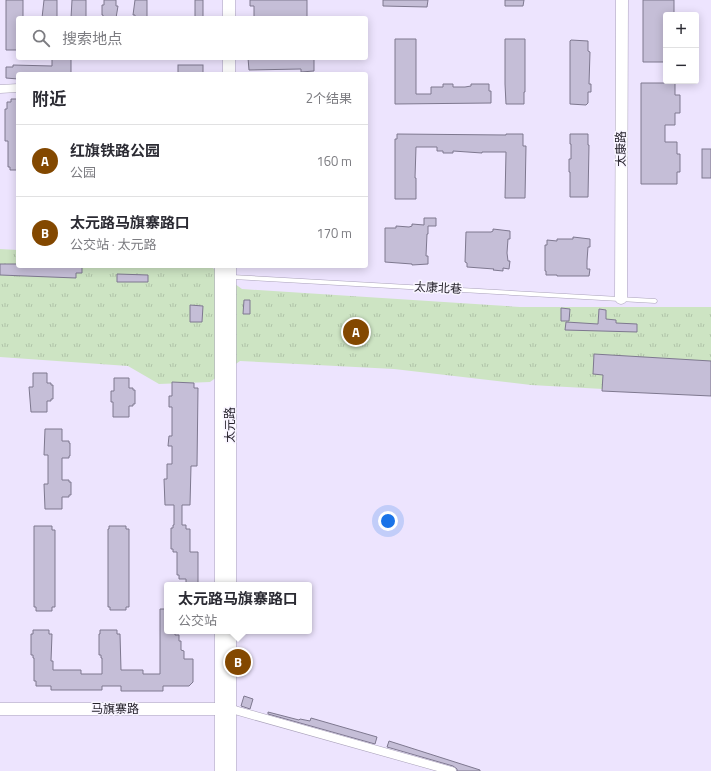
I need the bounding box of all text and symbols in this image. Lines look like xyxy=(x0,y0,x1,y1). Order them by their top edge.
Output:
map controls xyxy=(663,12,699,84)
button: + xyxy=(663,12,699,48)
search box xyxy=(16,16,368,60)
icon: search xyxy=(30,27,52,49)
text: 搜索地点 xyxy=(62,27,122,50)
button: − xyxy=(663,48,699,84)
text: 附近 xyxy=(32,86,66,112)
text: 2个结果 xyxy=(306,88,352,108)
street label: 太康路 xyxy=(611,131,630,167)
text: 红旗铁路公园 xyxy=(70,139,160,162)
text: A xyxy=(41,151,49,171)
text: 160 m xyxy=(316,151,352,171)
text: 公园 xyxy=(70,162,96,182)
text: 太元路马旗寨路口 xyxy=(70,211,190,234)
text: B xyxy=(41,223,49,243)
text: 170 m xyxy=(316,223,352,243)
text: 公交站 · 太元路 xyxy=(70,234,157,254)
street label: 太康北巷 xyxy=(414,277,462,298)
pin: A xyxy=(343,317,369,347)
street label: 太元路 xyxy=(220,407,239,443)
your location xyxy=(378,511,398,531)
popup xyxy=(164,582,312,634)
text: 太元路马旗寨路口 xyxy=(178,587,298,610)
text: 公交站 xyxy=(178,610,217,630)
pin: B xyxy=(225,647,251,677)
street label: 马旗寨路 xyxy=(91,699,139,718)

